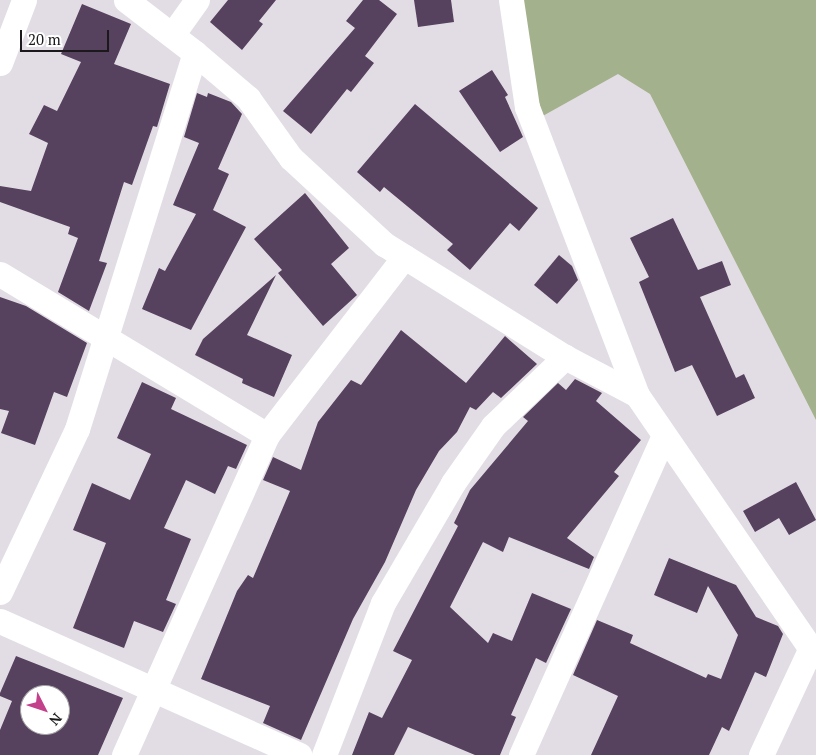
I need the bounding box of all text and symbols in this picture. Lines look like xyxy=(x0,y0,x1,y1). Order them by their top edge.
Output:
scale bar xyxy=(22,20,111,52)
text: 20 m xyxy=(28,29,61,49)
north arrow xyxy=(20,685,70,735)
text: N xyxy=(45,709,67,730)

